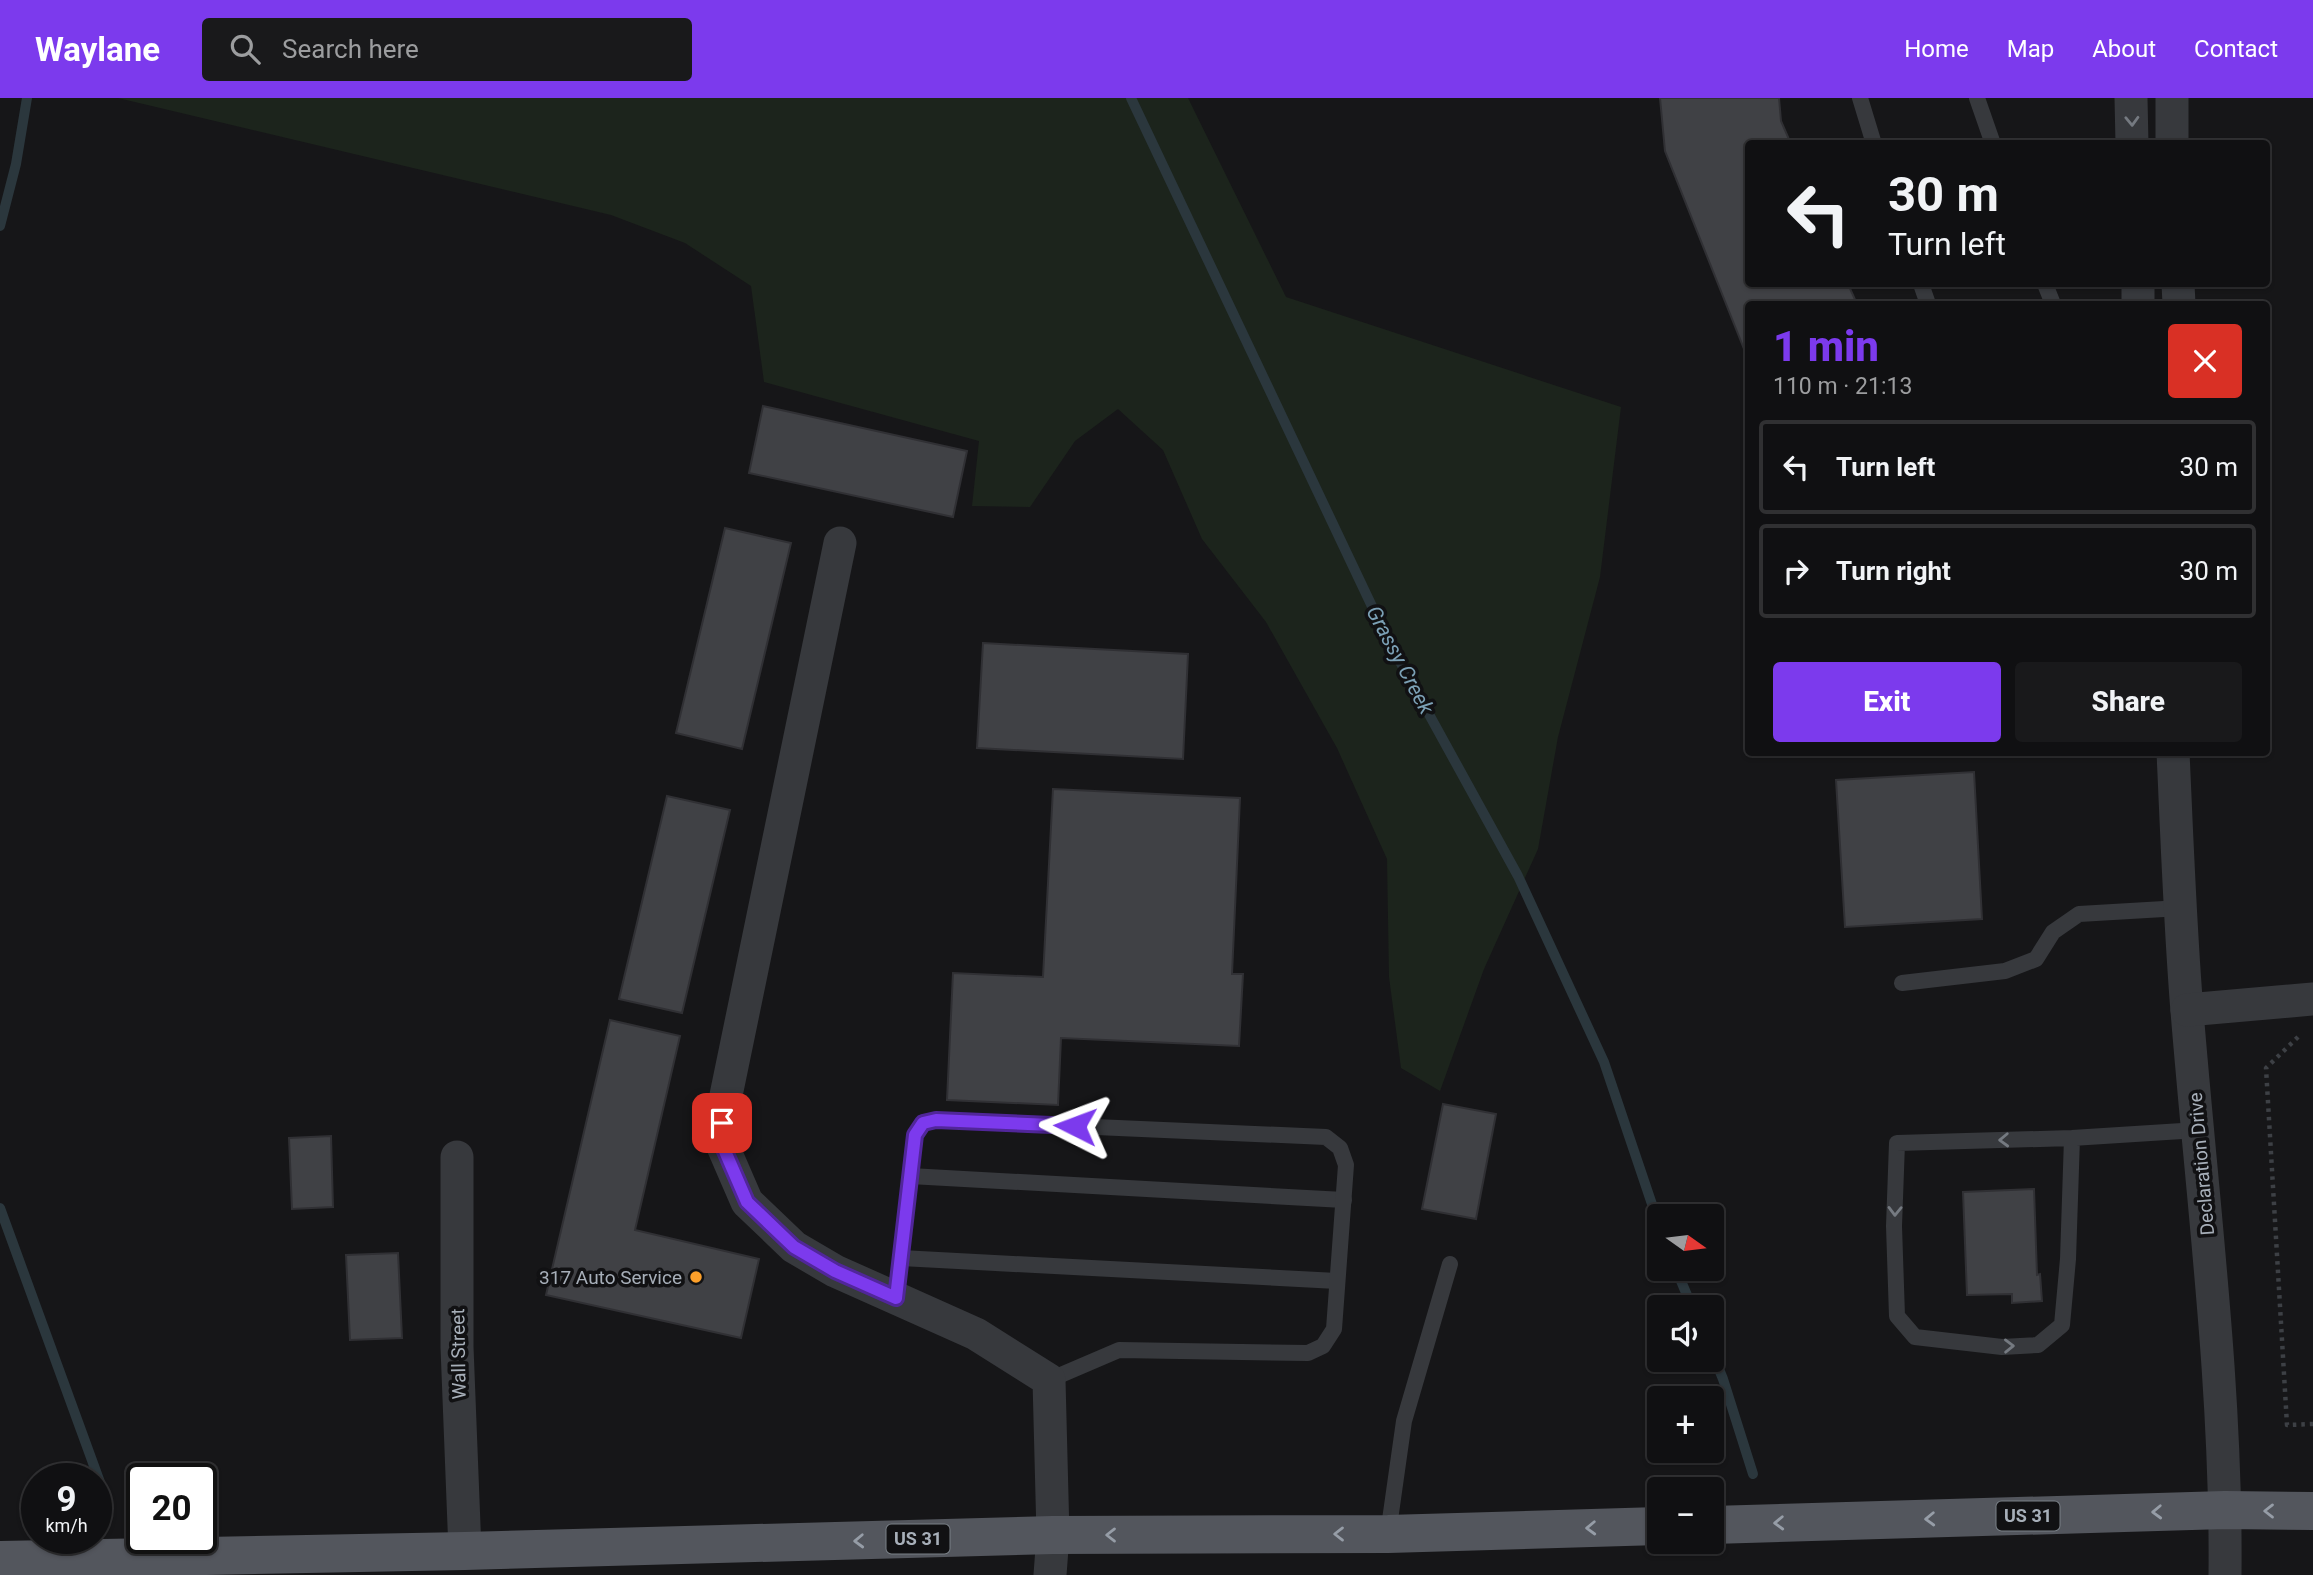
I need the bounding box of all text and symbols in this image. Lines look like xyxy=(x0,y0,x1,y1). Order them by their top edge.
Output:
search box xyxy=(202,18,692,81)
text: Waylane xyxy=(35,30,160,69)
icon: search xyxy=(226,30,264,68)
text: Search here xyxy=(282,34,419,64)
text: Home xyxy=(1904,35,1969,63)
text: Map xyxy=(2007,35,2054,63)
text: About xyxy=(2092,35,2156,63)
text: Contact xyxy=(2194,35,2278,63)
one-way arrow xyxy=(2124,116,2139,127)
text: 30 m xyxy=(1888,166,1999,223)
icon: left xyxy=(1773,168,1864,259)
text: Turn left xyxy=(1888,225,2006,263)
text: 1 min xyxy=(1773,322,1879,371)
button: close xyxy=(2168,324,2242,398)
text: 110 m · 21:13 xyxy=(1773,373,1912,400)
icon: left xyxy=(1777,448,1815,486)
text: Turn left xyxy=(1836,452,1935,482)
text: 30 m xyxy=(2180,452,2238,482)
icon: right xyxy=(1777,552,1815,590)
text: Turn right xyxy=(1836,556,1951,586)
text: 30 m xyxy=(2180,556,2238,586)
water label: Grassy Creek xyxy=(1361,602,1439,719)
button: Exit xyxy=(1773,662,2001,742)
button: Share xyxy=(2015,662,2242,742)
position arrow xyxy=(1038,1089,1112,1163)
street label: Declaration Drive xyxy=(2184,1092,2219,1236)
pin xyxy=(692,1093,752,1153)
icon: arrive xyxy=(703,1104,741,1142)
one-way arrow xyxy=(1998,1132,2009,1147)
north arrow xyxy=(1647,1204,1724,1281)
map controls xyxy=(1647,1204,1724,1554)
one-way arrow xyxy=(1887,1206,1903,1217)
place label: 317 Auto Service xyxy=(539,1266,682,1289)
marker: 317 Auto Service xyxy=(688,1269,704,1285)
button: sound xyxy=(1647,1295,1724,1372)
street label: Wall Street xyxy=(446,1308,471,1400)
one-way arrow xyxy=(2004,1338,2015,1354)
button: + xyxy=(1647,1386,1724,1463)
speed limit sign: 20 xyxy=(126,1463,217,1554)
button: − xyxy=(1647,1477,1724,1554)
text: 9 xyxy=(56,1479,77,1520)
road number: US 31 xyxy=(1996,1502,2060,1531)
one-way arrow xyxy=(2263,1503,2274,1519)
one-way arrow xyxy=(2151,1505,2162,1520)
one-way arrow xyxy=(1924,1511,1935,1526)
text: km/h xyxy=(45,1515,88,1536)
one-way arrow xyxy=(1773,1515,1784,1531)
one-way arrow xyxy=(1585,1521,1596,1536)
road number: US 31 xyxy=(886,1524,950,1554)
one-way arrow xyxy=(1333,1526,1344,1542)
one-way arrow xyxy=(1106,1527,1116,1543)
one-way arrow xyxy=(854,1533,865,1548)

